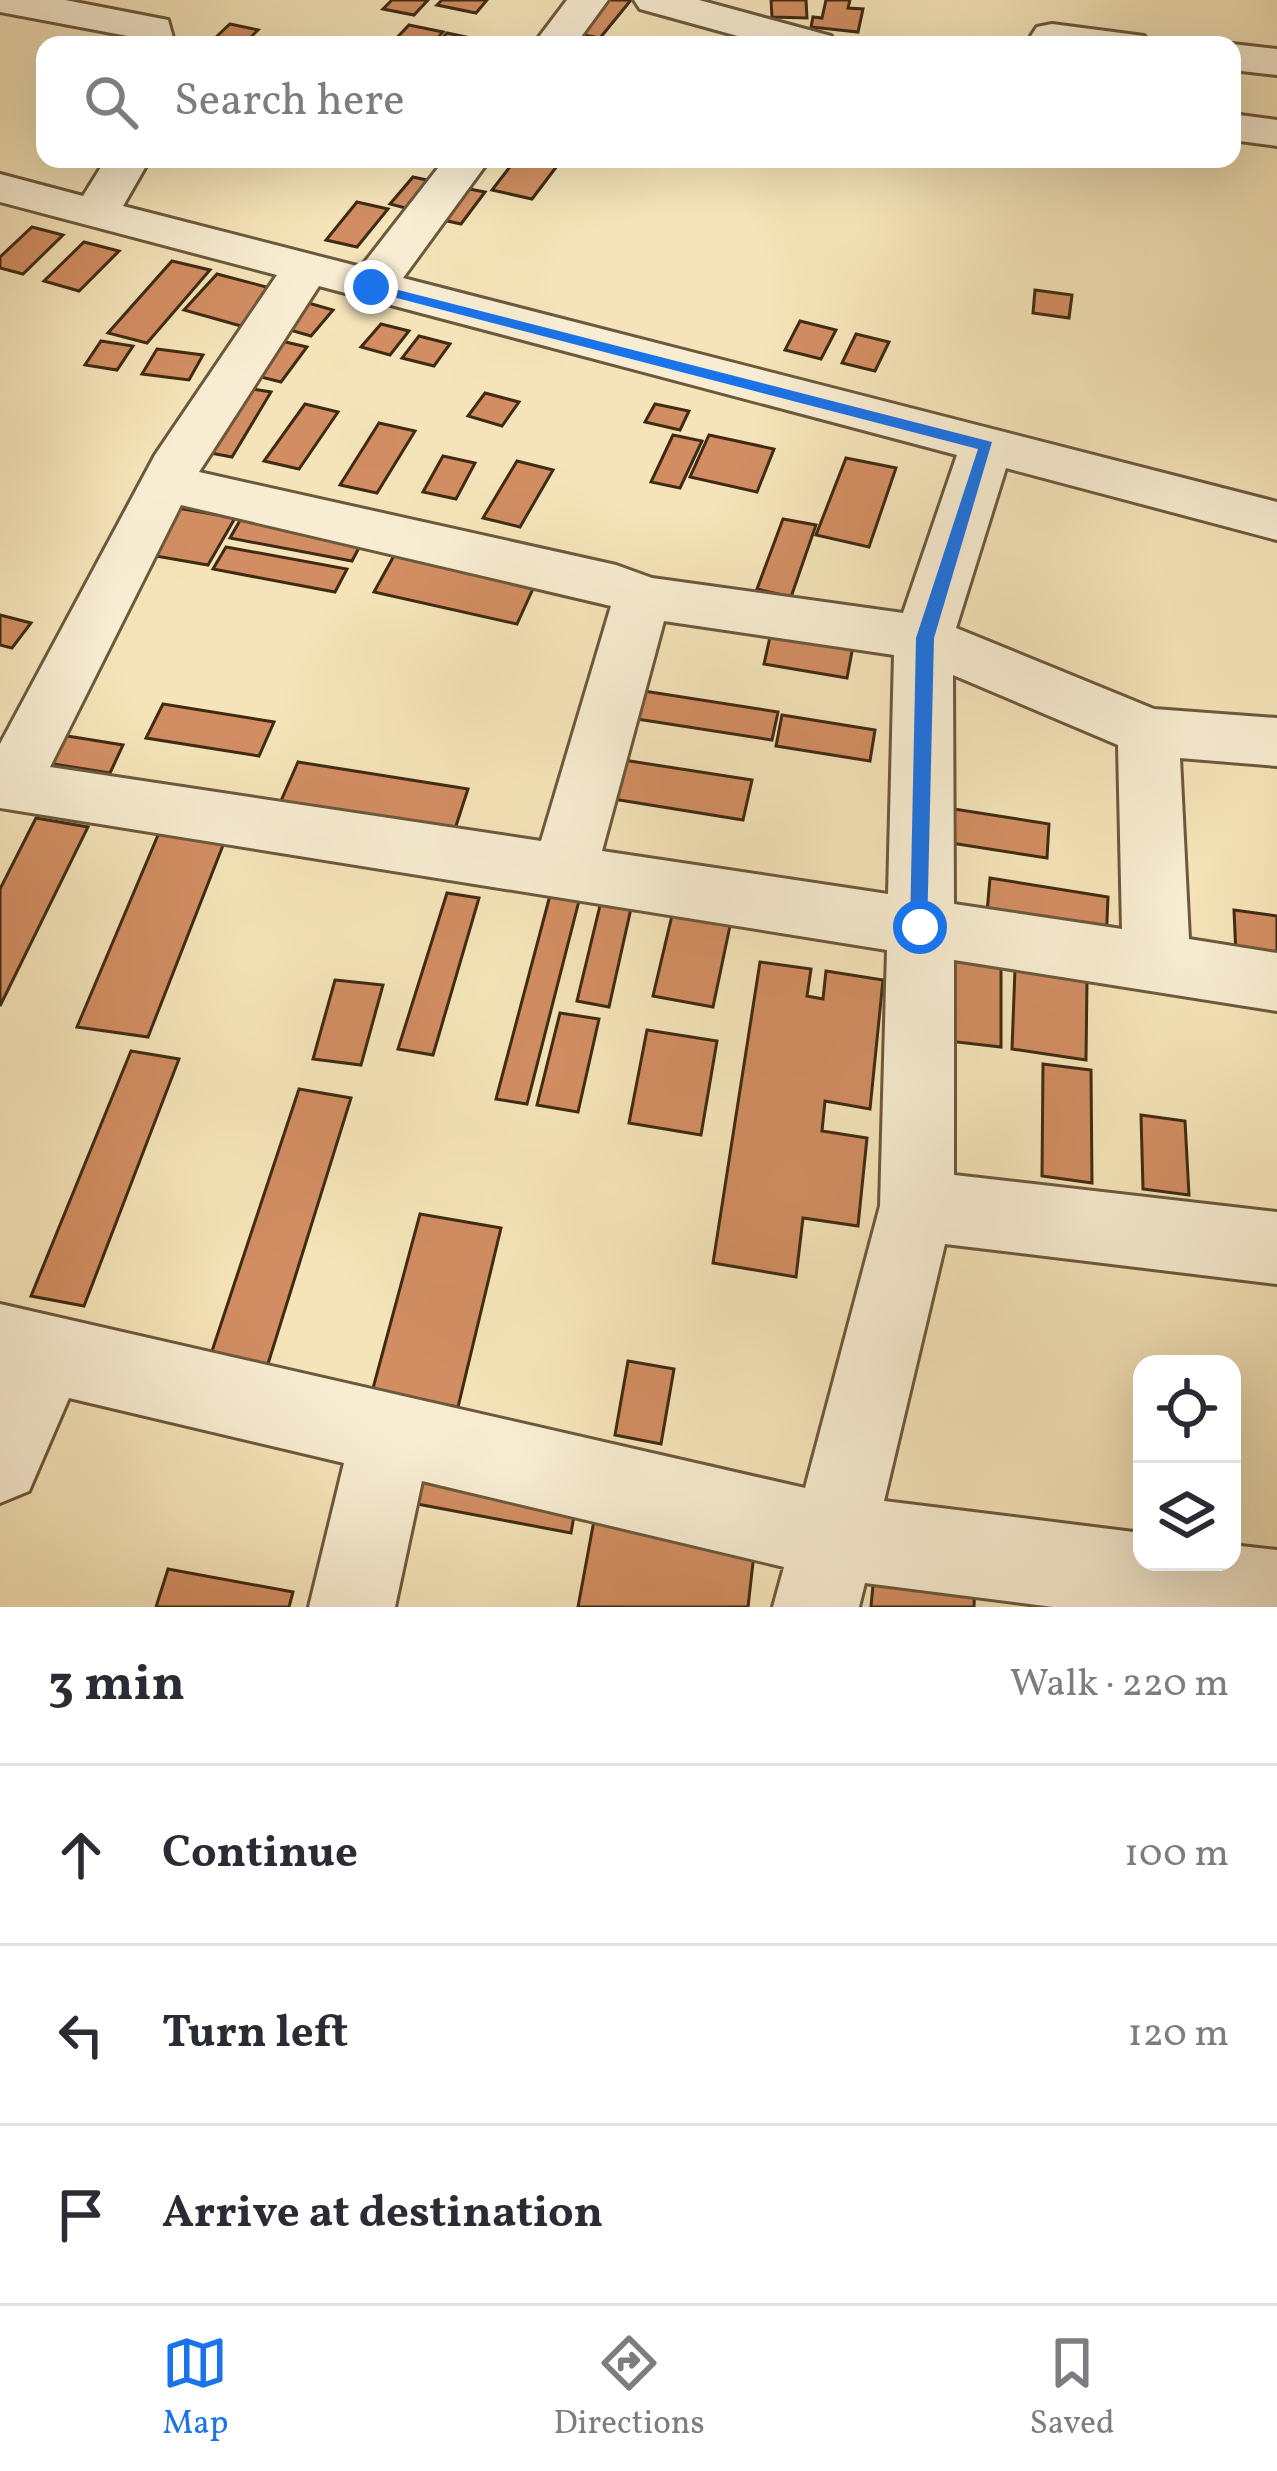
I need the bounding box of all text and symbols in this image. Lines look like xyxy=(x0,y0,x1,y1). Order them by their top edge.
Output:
search box xyxy=(36,36,1241,168)
icon: search xyxy=(78,69,144,135)
text: Search here xyxy=(174,71,405,134)
route end xyxy=(344,260,398,314)
route start xyxy=(893,900,947,954)
map controls xyxy=(1133,1355,1241,1571)
button: locate xyxy=(1133,1355,1241,1463)
button: layers xyxy=(1133,1463,1241,1571)
text: 3 min xyxy=(48,1650,185,1721)
text: Walk · 220 m xyxy=(1010,1658,1229,1712)
icon: ahead xyxy=(48,1822,114,1888)
text: Continue xyxy=(162,1823,358,1886)
text: 100 m xyxy=(1124,1828,1229,1882)
icon: left xyxy=(48,2002,114,2068)
text: Turn left xyxy=(162,2003,348,2066)
text: 120 m xyxy=(1128,2008,1229,2062)
icon: arrive xyxy=(48,2182,114,2248)
text: Arrive at destination xyxy=(162,2183,603,2246)
tab: Map xyxy=(162,2330,229,2448)
tab: Directions xyxy=(553,2330,705,2448)
tab: Saved xyxy=(1030,2330,1115,2448)

